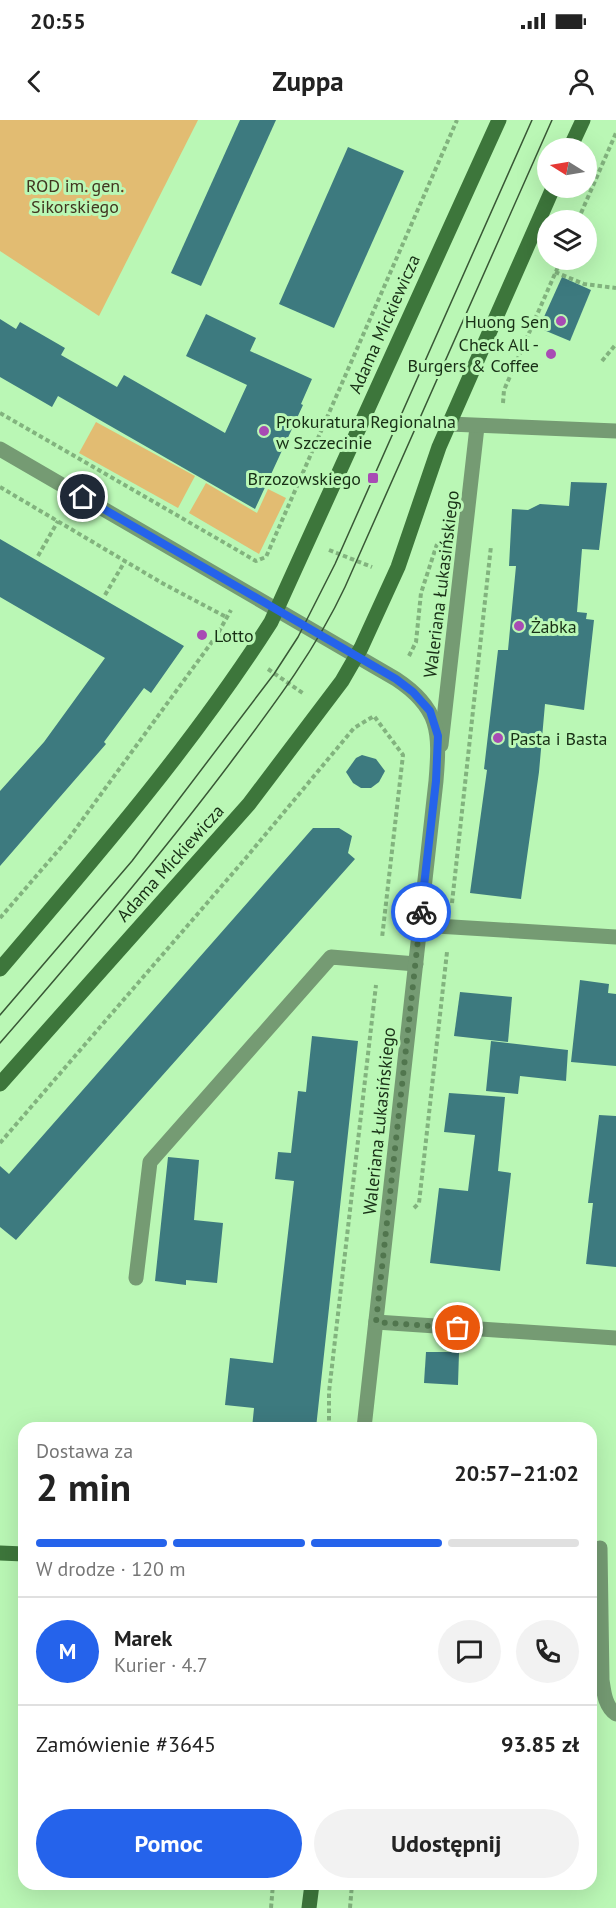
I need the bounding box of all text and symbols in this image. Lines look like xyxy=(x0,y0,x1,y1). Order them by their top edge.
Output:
text: 20:55 xyxy=(30,7,86,35)
text: Zuppa xyxy=(272,64,344,98)
icon: back xyxy=(18,65,51,98)
icon: person xyxy=(565,65,598,98)
north arrow xyxy=(537,138,597,198)
map controls xyxy=(537,138,597,270)
park label: ROD im. gen. Sikorskiego xyxy=(26,174,124,218)
button: layers xyxy=(537,210,597,270)
street label: Adama Mickiewicza xyxy=(343,251,425,397)
place label: Huong Sen xyxy=(465,310,549,333)
marker: Huong Sen xyxy=(554,314,568,328)
place label: Check All - Burgers & Coffee xyxy=(407,333,539,377)
marker: Check All - Burgers & Coffee xyxy=(544,347,558,361)
place label: Prokuratura Regionalna w Szczecinie xyxy=(276,410,456,454)
marker: Prokuratura Regionalna w Szczecinie xyxy=(257,424,271,438)
place label: Brzozowskiego xyxy=(248,467,361,490)
pin xyxy=(57,471,108,522)
marker: Brzozowskiego xyxy=(366,471,380,485)
icon: home xyxy=(66,480,99,513)
street label: Waleriana Łukasińskiego xyxy=(418,489,464,679)
place label: Żabka xyxy=(531,615,577,638)
marker: Żabka xyxy=(512,619,526,633)
place label: Lotto xyxy=(214,624,254,647)
marker: Lotto xyxy=(195,628,209,642)
place label: Pasta i Basta xyxy=(510,727,607,750)
marker: Pasta i Basta xyxy=(491,731,505,745)
street label: Adama Mickiewicza xyxy=(111,800,229,926)
courier xyxy=(391,882,451,942)
icon: bike xyxy=(405,896,438,929)
street label: Waleriana Łukasińskiego xyxy=(358,1026,400,1216)
pin xyxy=(432,1302,483,1353)
icon: bag xyxy=(441,1311,474,1344)
text: Dostawa za xyxy=(36,1438,133,1464)
text: 20:57–21:02 xyxy=(454,1459,579,1487)
text: 2 min xyxy=(36,1461,131,1512)
text: W drodze · 120 m xyxy=(36,1556,186,1582)
button: chat xyxy=(438,1620,501,1683)
button: phone xyxy=(516,1620,579,1683)
text: Marek xyxy=(114,1624,172,1652)
text: M xyxy=(59,1637,76,1665)
text: Kurier · 4.7 xyxy=(114,1652,208,1678)
text: Zamówienie #3645 xyxy=(36,1730,216,1758)
text: 93.85 zł xyxy=(501,1730,579,1758)
button: Pomoc xyxy=(36,1809,302,1878)
button: Udostępnij xyxy=(314,1809,579,1878)

